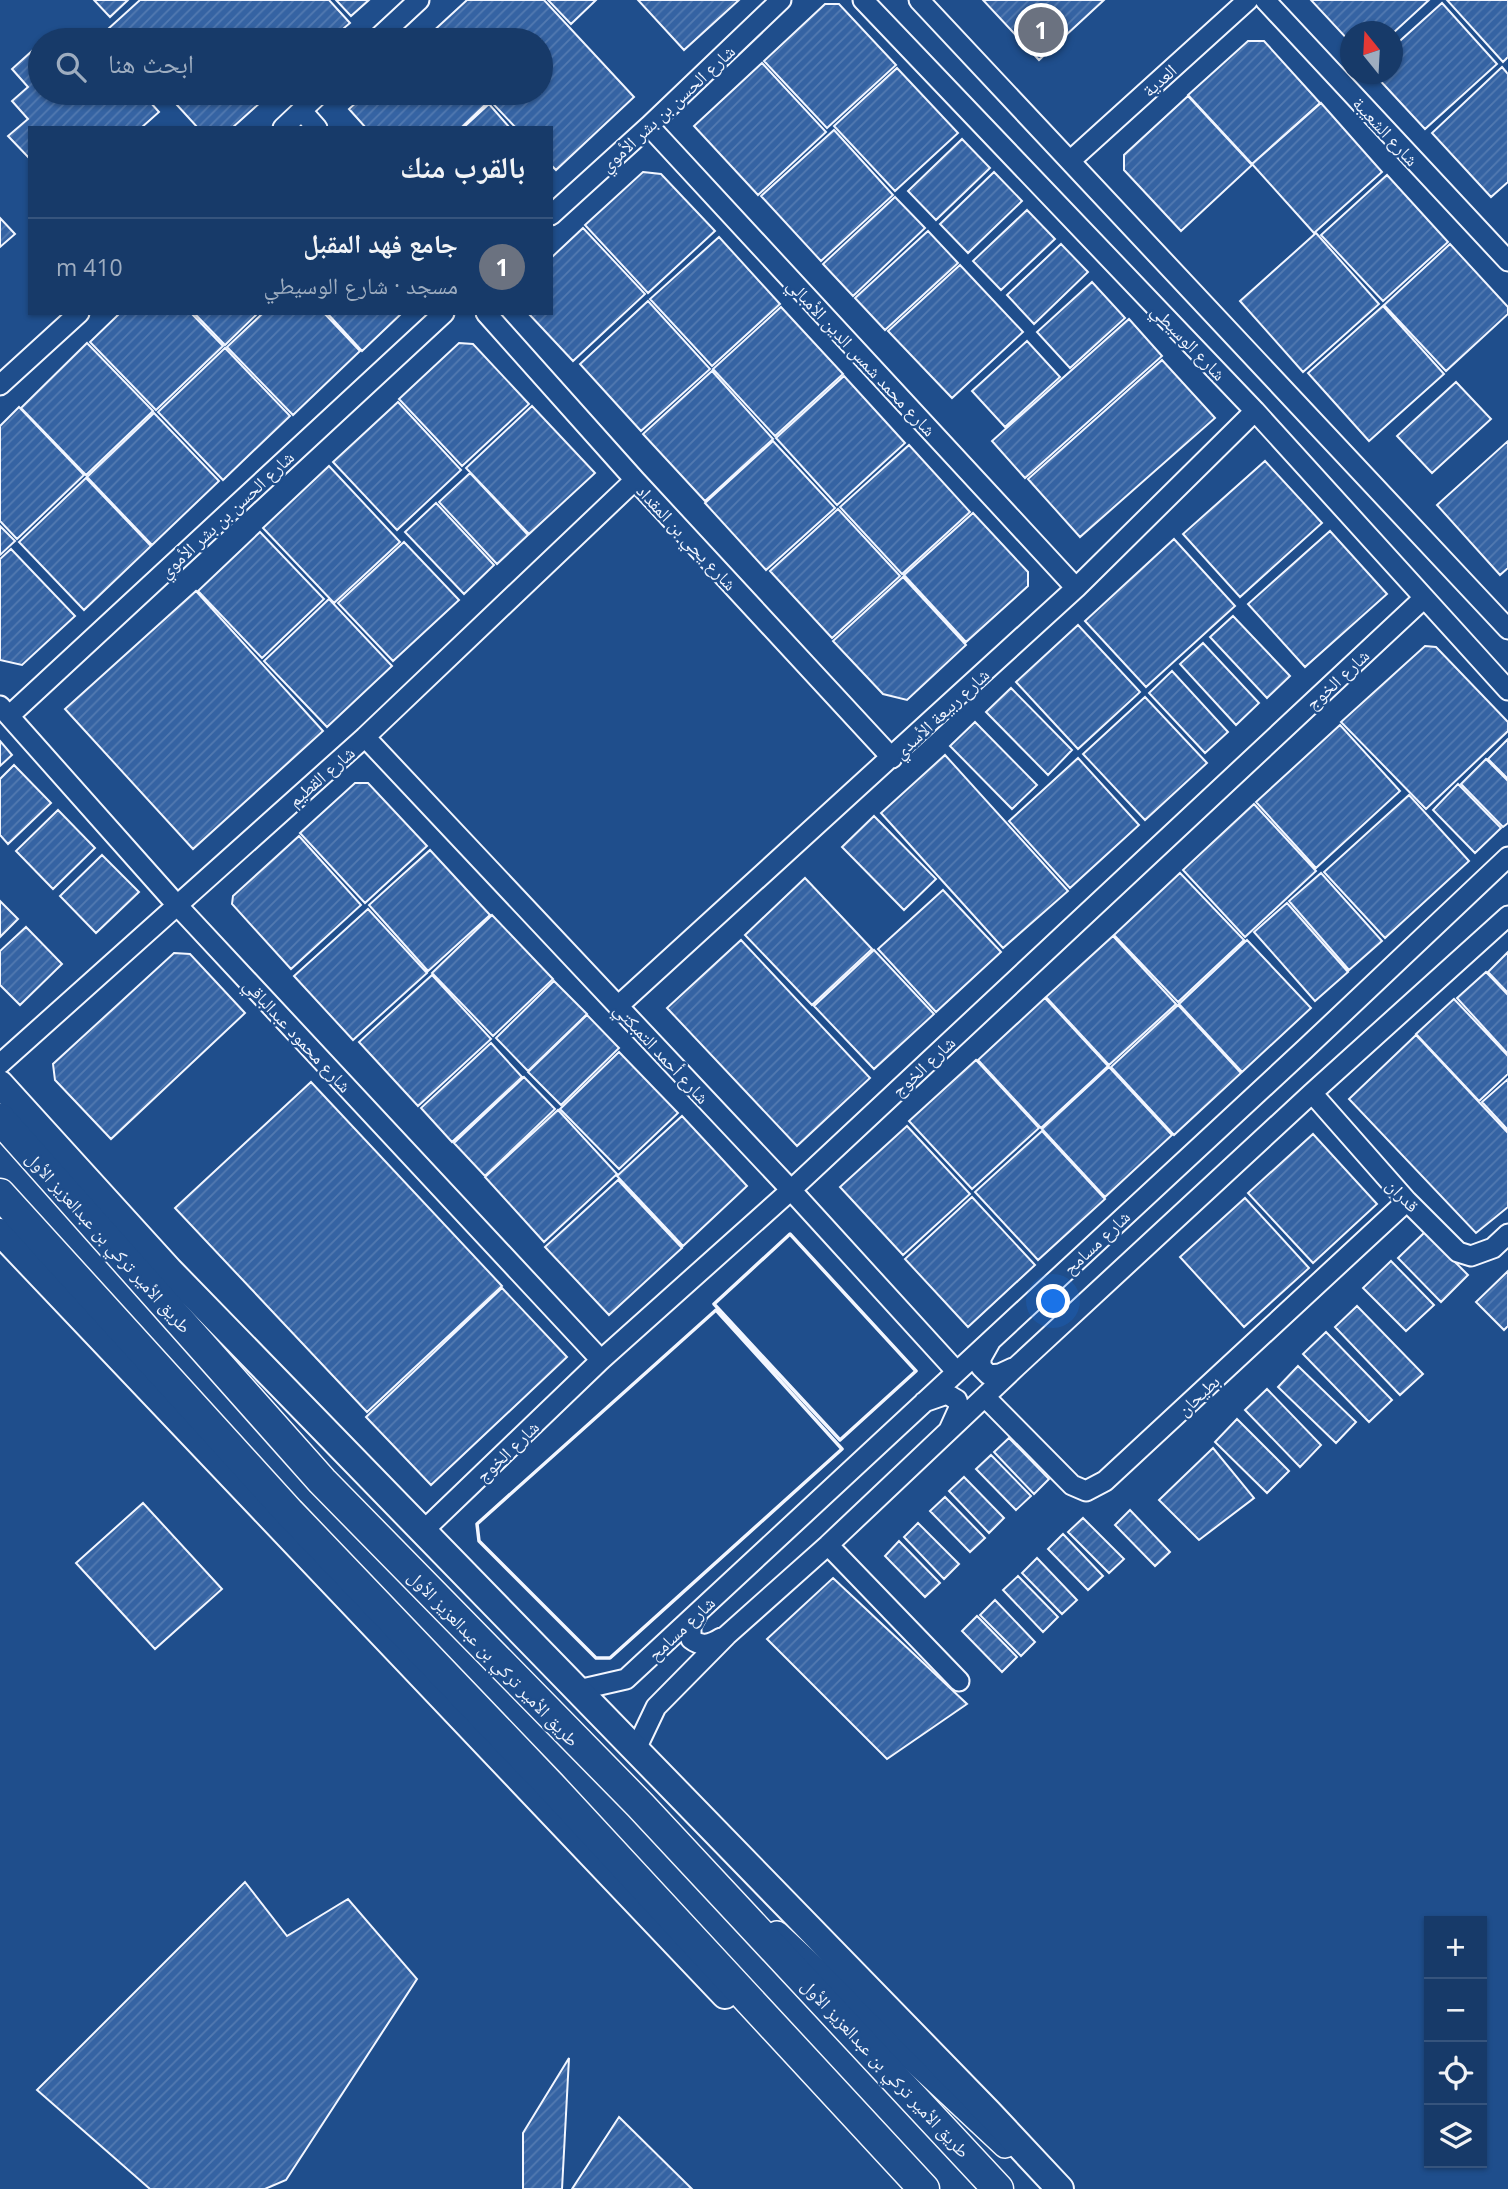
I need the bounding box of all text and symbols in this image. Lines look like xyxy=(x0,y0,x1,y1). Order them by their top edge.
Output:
pin: 1 xyxy=(1018,4,1064,56)
north arrow xyxy=(1340,21,1403,84)
search box xyxy=(28,28,553,105)
street label: شارع الحسن بن بشر الأموي xyxy=(594,39,742,180)
text: ابحث هنا xyxy=(108,45,194,81)
icon: search xyxy=(52,48,90,86)
street label: العدية xyxy=(1137,58,1181,102)
street label: شارع الشعيبة xyxy=(1348,91,1424,171)
text: بالقرب منك xyxy=(400,146,525,187)
text: جامع فهد المقبل xyxy=(303,225,458,261)
text: 410 m xyxy=(56,251,123,283)
text: 1 xyxy=(495,251,509,283)
text: مسجد · شارع الوسيطي xyxy=(264,269,458,301)
street label: شارع محمد شمس الدين الأمبالي xyxy=(780,273,942,444)
street label: شارع الوسيطي xyxy=(1144,299,1231,388)
street label: شارع الحسن بن بشر الأموي xyxy=(153,445,301,586)
street label: شارع يحي بن المقداد xyxy=(629,479,743,598)
street label: شارع الخوج xyxy=(1300,643,1375,715)
street label: شارع ربيعة الأسدي xyxy=(888,662,996,766)
street label: شارع القطيم xyxy=(282,740,360,812)
street label: شارع محمود عبدالباقي xyxy=(236,973,357,1100)
street label: شارع أحمد التمبكتي xyxy=(606,997,715,1111)
street label: شارع الخوج xyxy=(886,1030,961,1102)
street label: طريق الأمير تركي بن عبدالعزيز الأول xyxy=(18,1146,197,1340)
street label: قدران xyxy=(1381,1173,1425,1217)
street label: شارع مسامح xyxy=(1057,1205,1136,1280)
your location xyxy=(1036,1284,1070,1318)
street label: بطيحان xyxy=(1172,1369,1224,1421)
street label: شارع الخوج xyxy=(470,1415,544,1488)
street label: طريق الأمير تركي بن عبدالعزيز الأول xyxy=(401,1565,585,1754)
street label: شارع مسامح xyxy=(642,1591,721,1666)
map controls xyxy=(1424,1916,1487,2168)
button: + xyxy=(1424,1916,1487,1979)
street label: طريق الأمير تركي بن عبدالعزيز الأول xyxy=(794,1973,975,2165)
button: − xyxy=(1424,1979,1487,2042)
button: locate xyxy=(1424,2042,1487,2105)
button: layers xyxy=(1424,2105,1487,2168)

